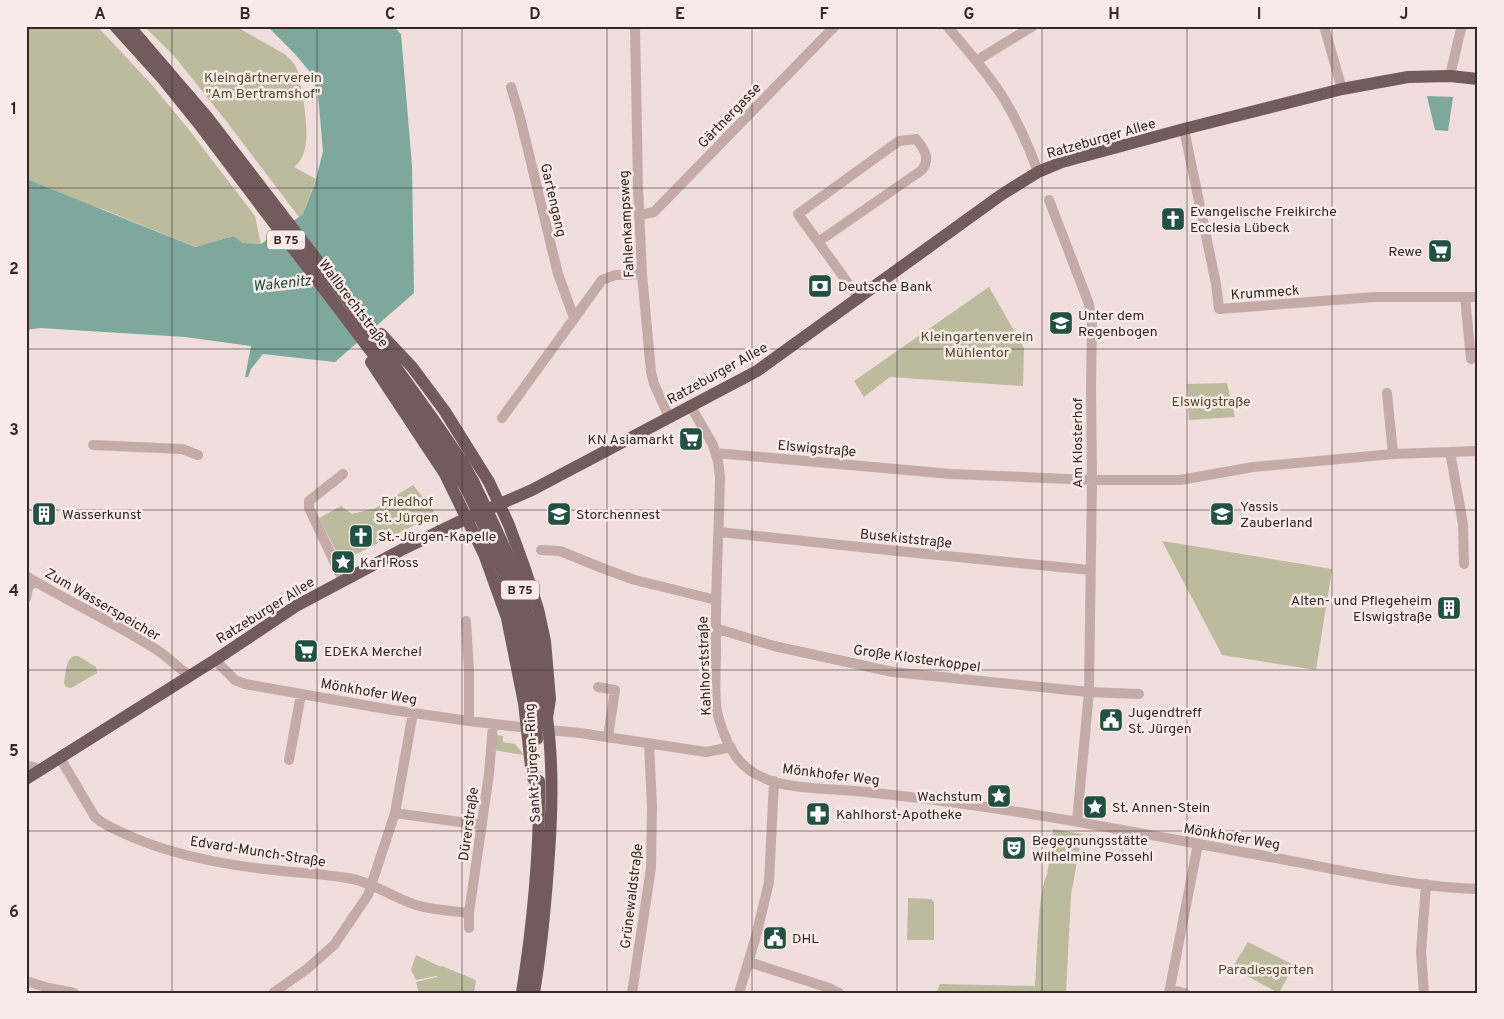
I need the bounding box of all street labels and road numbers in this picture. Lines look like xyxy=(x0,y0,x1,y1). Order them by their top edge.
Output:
street label: Gärtnergasse xyxy=(695,80,765,152)
street label: Ratzeburger Allee xyxy=(1045,116,1158,163)
street label: Gartengang xyxy=(536,162,569,239)
street label: Fahlenkampsweg xyxy=(616,170,639,278)
road number: B 75 xyxy=(267,230,305,250)
street label: Wallbrechtstraße xyxy=(314,257,391,351)
street label: Krummeck xyxy=(1230,283,1300,304)
street label: Ratzeburger Allee xyxy=(664,340,771,409)
street label: Am Klosterhof xyxy=(1070,398,1087,488)
street label: Elswigstraße xyxy=(777,438,857,461)
street label: Busekiststraße xyxy=(859,526,953,553)
street label: Zum Wasserspeicher xyxy=(41,565,164,646)
street label: Ratzeburger Allee xyxy=(213,574,318,648)
road number: B 75 xyxy=(501,580,539,600)
street label: Kahlhorststraße xyxy=(695,616,716,716)
street label: Große Klosterkoppel xyxy=(852,642,981,677)
street label: Mönkhofer Weg xyxy=(319,676,418,709)
street label: Sankt-Jürgen-Ring xyxy=(522,703,545,823)
street label: Mönkhofer Weg xyxy=(781,761,880,790)
street label: Dürerstraße xyxy=(456,786,483,862)
street label: Mönkhofer Weg xyxy=(1182,821,1281,854)
street label: Edvard-Munch-Straße xyxy=(189,833,327,872)
street label: Grünewaldstraße xyxy=(618,842,647,950)

